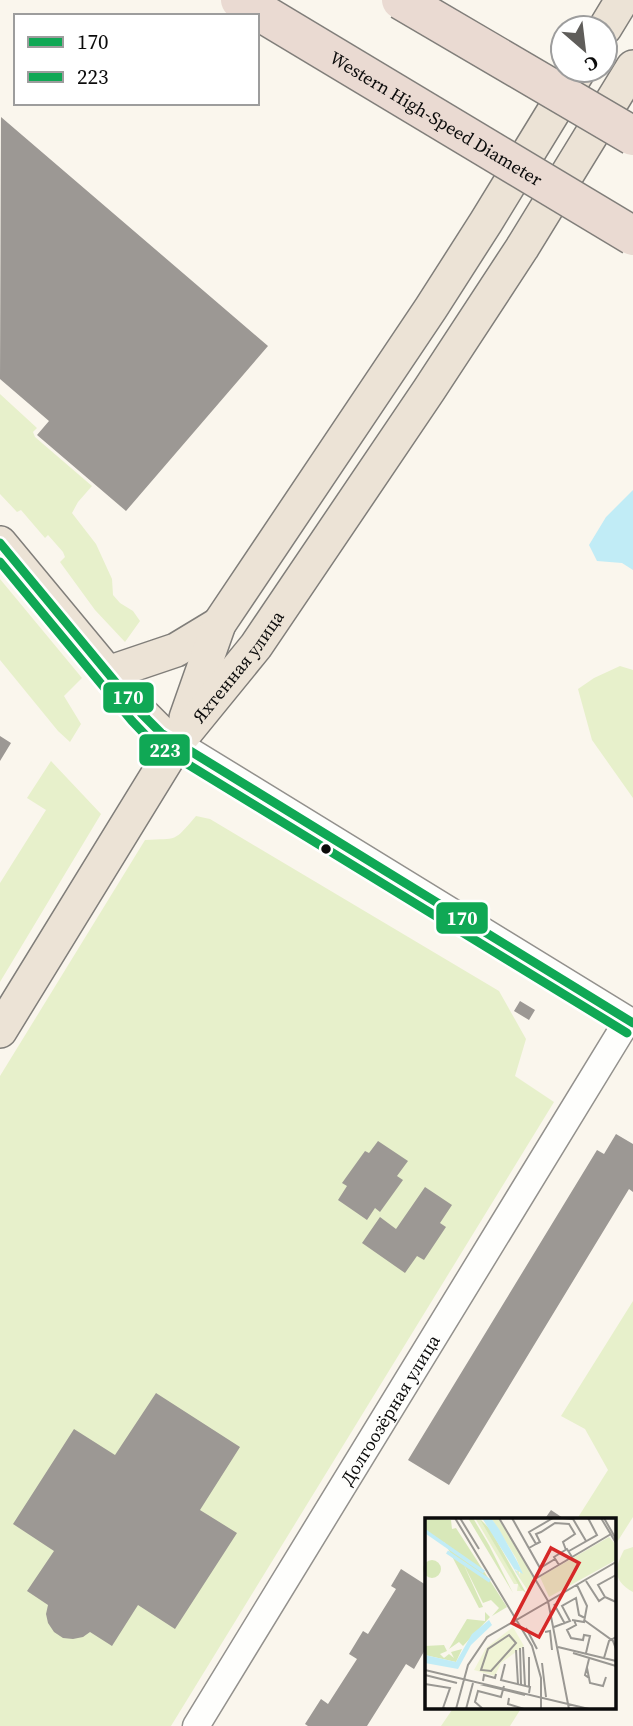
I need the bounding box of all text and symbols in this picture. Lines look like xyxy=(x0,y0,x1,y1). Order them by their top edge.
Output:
legend xyxy=(14,14,259,105)
north arrow xyxy=(549,14,619,84)
text: 170 xyxy=(77,27,109,56)
street label: Western High-Speed Diameter xyxy=(325,44,548,192)
text: С xyxy=(581,50,603,78)
text: 223 xyxy=(77,62,109,91)
street label: Яхтенная улица xyxy=(186,604,290,728)
line badge: 170 xyxy=(102,681,155,714)
text: 170 xyxy=(113,684,143,710)
line badge: 223 xyxy=(138,733,191,767)
text: 223 xyxy=(150,737,180,763)
unlabelled marker xyxy=(319,842,333,856)
line badge: 170 xyxy=(435,901,489,935)
text: 170 xyxy=(447,905,477,931)
street label: Долгоозёрная улица xyxy=(334,1329,446,1490)
inset map xyxy=(425,1518,616,1708)

